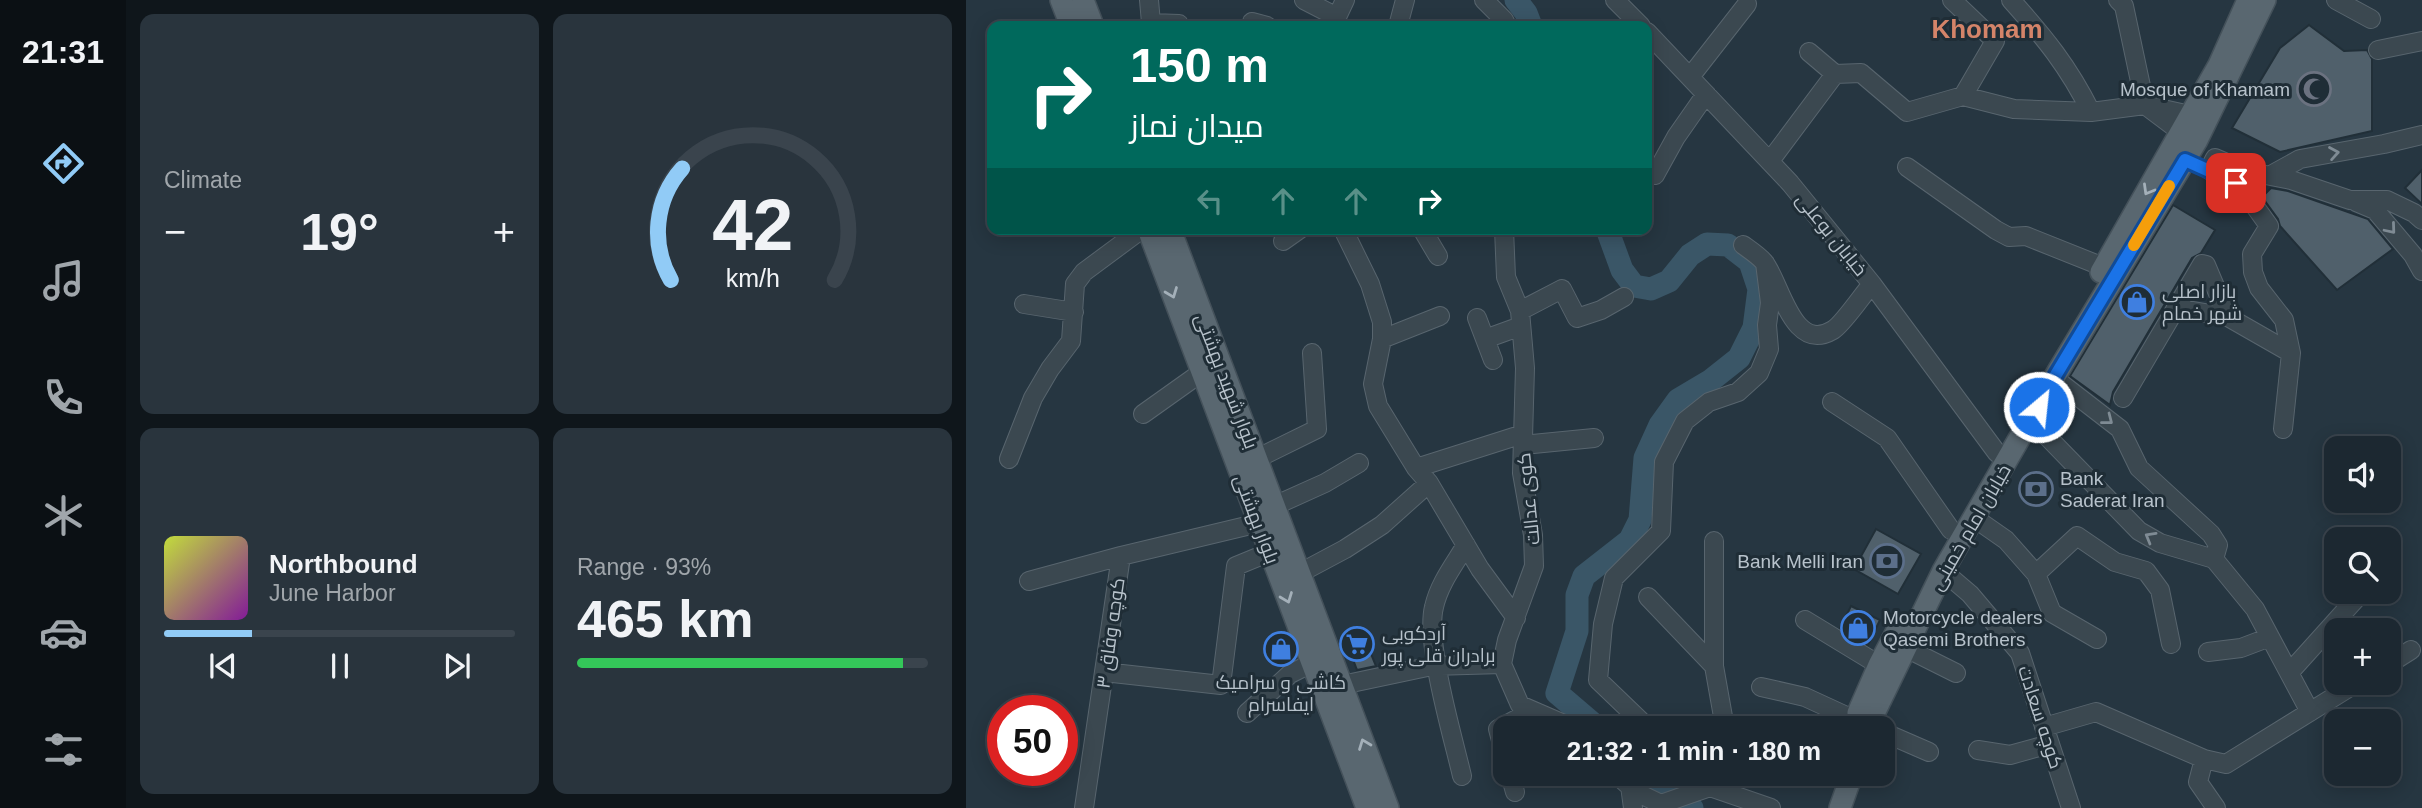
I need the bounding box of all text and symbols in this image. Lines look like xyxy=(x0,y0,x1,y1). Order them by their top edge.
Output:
district label: Khomam xyxy=(1931,14,2043,44)
text: 21:31 xyxy=(22,34,104,70)
text: 150 m xyxy=(1130,38,1269,92)
icon: right xyxy=(1015,49,1106,140)
mosque icon: Mosque of Khamam xyxy=(2295,70,2333,108)
place label: Mosque of Khamam xyxy=(2120,79,2290,100)
text: میدان نماز xyxy=(1130,108,1264,144)
icon: directions xyxy=(39,139,88,188)
one-way arrow xyxy=(2328,146,2340,161)
pin xyxy=(2206,153,2266,213)
icon: arrive xyxy=(2217,164,2255,202)
text: Climate xyxy=(164,167,242,193)
icon: left xyxy=(1191,182,1229,220)
icon: ahead xyxy=(1264,182,1302,220)
icon: ahead xyxy=(1337,182,1375,220)
icon: right xyxy=(1410,182,1448,220)
one-way arrow xyxy=(2143,183,2156,195)
text: 42 xyxy=(712,184,793,265)
street label: خیابان بوعلی xyxy=(1791,189,1871,281)
text: 19° xyxy=(300,203,379,261)
text: − xyxy=(164,211,186,253)
text: + xyxy=(493,211,515,253)
one-way arrow xyxy=(2383,221,2395,234)
icon: music xyxy=(39,256,88,305)
text: km/h xyxy=(725,264,780,292)
place label: بازار اصلی شهر خمام xyxy=(2162,281,2242,327)
shop icon: بازار اصلی شهر خمام xyxy=(2118,283,2156,321)
one-way arrow xyxy=(1164,287,1178,299)
street label: بلوار شهید بهشتی xyxy=(1190,311,1262,452)
position arrow xyxy=(2002,370,2076,444)
icon: phone xyxy=(39,373,88,422)
one-way arrow xyxy=(2099,412,2112,424)
map controls xyxy=(2324,436,2401,786)
button: sound xyxy=(2324,436,2401,513)
street label: کوی عدالت xyxy=(1513,452,1545,546)
street label: خیابان امام خمینی xyxy=(1926,461,2018,595)
place label: Bank Saderat Iran xyxy=(2060,468,2165,511)
bank icon: Bank Saderat Iran xyxy=(2017,470,2055,508)
street label: بلوار بهشتی xyxy=(1229,472,1283,567)
icon: climate xyxy=(39,491,88,540)
button: search xyxy=(2324,527,2401,604)
one-way arrow xyxy=(2144,532,2157,545)
bank icon: Bank Melli Iran xyxy=(1868,542,1906,580)
text: Northbound xyxy=(269,549,418,579)
place label: Bank Melli Iran xyxy=(1737,551,1863,572)
text: Range · 93% xyxy=(577,554,711,580)
street label: کوچه وفاق ۳ xyxy=(1092,576,1131,690)
text: June Harbor xyxy=(269,580,396,606)
text: 465 km xyxy=(577,590,753,648)
one-way arrow xyxy=(1279,591,1293,603)
place label: Motorcycle dealers Qasemi Brothers xyxy=(1883,607,2042,650)
icon: car xyxy=(39,608,88,657)
shop icon: Motorcycle dealers Qasemi Brothers xyxy=(1839,609,1877,647)
button: + xyxy=(2324,618,2401,695)
place label: آردکوبی برادران قلی پور xyxy=(1381,623,1496,668)
supermarket icon: آردکوبی برادران قلی پور xyxy=(1338,625,1376,663)
shop icon: کاشی و سرامیک ایفاسرام xyxy=(1262,630,1300,668)
icon: previous xyxy=(204,647,242,685)
icon: pause xyxy=(321,647,359,685)
icon: next xyxy=(438,647,476,685)
street label: کوچه سعادت xyxy=(2012,663,2067,772)
place label: کاشی و سرامیک ایفاسرام xyxy=(1216,672,1346,718)
speed limit sign: 50 xyxy=(987,695,1078,786)
button: − xyxy=(2324,709,2401,786)
icon: filters xyxy=(39,725,88,774)
text: 21:32 · 1 min · 180 m xyxy=(1567,736,1821,766)
one-way arrow xyxy=(1358,739,1372,751)

